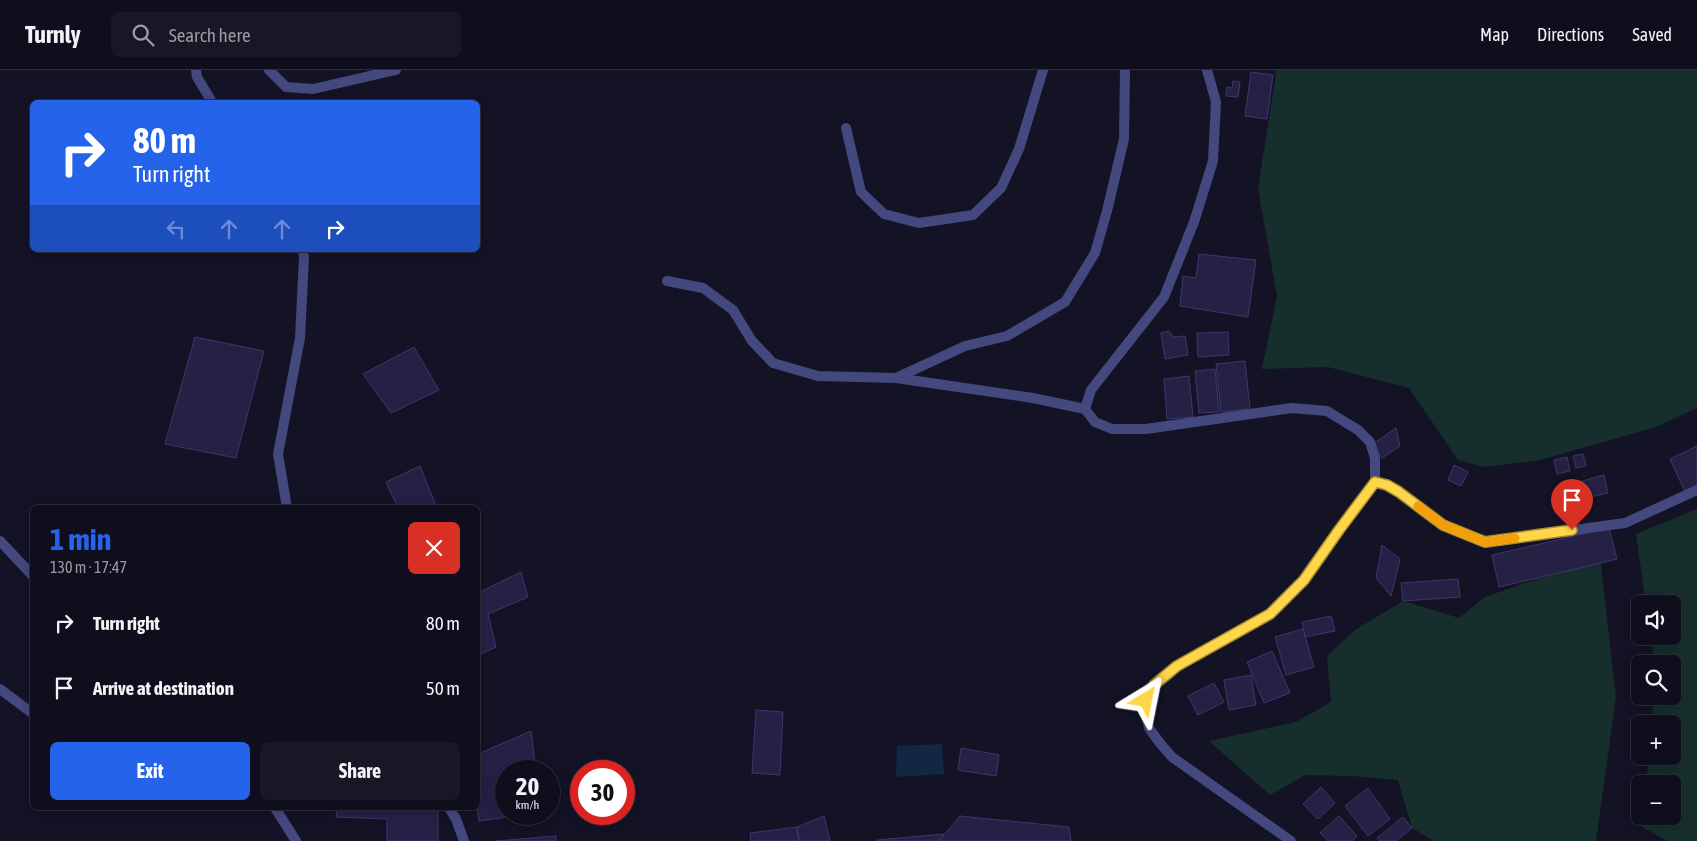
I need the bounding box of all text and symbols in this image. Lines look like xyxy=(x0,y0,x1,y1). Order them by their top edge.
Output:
search box xyxy=(111,12,461,57)
text: Turnly xyxy=(25,21,81,48)
icon: search xyxy=(129,21,157,49)
text: Search here xyxy=(169,24,251,46)
text: Map xyxy=(1480,24,1509,45)
text: Directions xyxy=(1537,24,1604,45)
text: Saved xyxy=(1632,24,1672,45)
icon: right xyxy=(50,120,115,185)
text: 80 m xyxy=(133,120,196,160)
text: Turn right xyxy=(133,161,210,187)
icon: left xyxy=(162,215,190,243)
icon: ahead xyxy=(215,215,243,243)
icon: ahead xyxy=(268,215,296,243)
icon: right xyxy=(321,215,349,243)
pin xyxy=(1551,479,1593,530)
icon: arrive xyxy=(1558,486,1586,514)
text: 1 min xyxy=(50,522,111,556)
button: close xyxy=(408,522,460,574)
text: 130 m · 17:47 xyxy=(50,558,127,576)
map controls xyxy=(1631,595,1681,825)
button: sound xyxy=(1631,595,1681,645)
icon: right xyxy=(50,609,78,637)
text: Turn right xyxy=(93,612,160,634)
text: 80 m xyxy=(426,612,460,634)
button: search xyxy=(1631,655,1681,705)
position arrow xyxy=(1119,673,1171,725)
icon: arrive xyxy=(50,674,78,702)
text: Arrive at destination xyxy=(93,677,234,699)
text: 50 m xyxy=(426,677,460,699)
button: + xyxy=(1631,715,1681,765)
button: Exit xyxy=(50,742,250,800)
button: Share xyxy=(260,742,460,800)
speed limit sign: 30 xyxy=(570,760,635,825)
text: 20 xyxy=(516,772,539,800)
button: − xyxy=(1631,775,1681,825)
text: km/h xyxy=(516,798,539,812)

